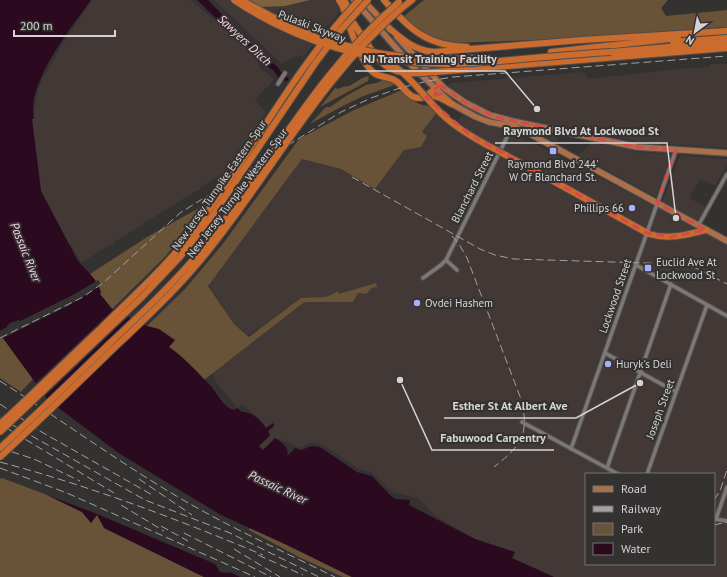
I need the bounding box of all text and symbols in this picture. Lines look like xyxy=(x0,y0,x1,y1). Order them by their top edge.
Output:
street label: Pulaski Skyway xyxy=(276,7,348,46)
water label: Sawyers Ditch xyxy=(215,11,275,69)
scale bar xyxy=(14,12,115,38)
north arrow xyxy=(675,12,715,52)
text: 200 m xyxy=(20,18,53,33)
text: N xyxy=(683,33,696,48)
callout: NJ Transit Training Facility xyxy=(355,47,505,71)
text: NJ Transit Training Facility xyxy=(363,51,497,66)
street label: New Jersey Turnpike Eastern Spur xyxy=(169,117,270,253)
callout: Raymond Blvd At Lockwood St xyxy=(495,119,667,143)
text: Raymond Blvd At Lockwood St xyxy=(503,123,659,138)
street label: New Jersey Turnpike Western Spur xyxy=(184,125,290,261)
marker: Raymond Blvd 244' W Of Blanchard St. xyxy=(548,146,558,156)
street label: Blanchard Street xyxy=(448,149,496,225)
place label: Raymond Blvd 244' W Of Blanchard St. xyxy=(508,157,598,184)
place label: Phillips 66 xyxy=(574,201,624,215)
marker: Phillips 66 xyxy=(627,203,637,213)
water label: Passaic River xyxy=(7,220,45,285)
place label: Euclid Ave At Lockwood St xyxy=(656,255,717,282)
street label: Lockwood Street xyxy=(596,257,634,335)
marker: Euclid Ave At Lockwood St xyxy=(643,263,653,273)
place label: Ovdei Hashem xyxy=(425,296,493,310)
marker: Ovdei Hashem xyxy=(412,298,422,308)
place label: Huryk's Deli xyxy=(616,357,672,371)
marker: Huryk's Deli xyxy=(603,359,613,369)
street label: Joseph Street xyxy=(642,377,677,442)
callout: Esther St At Albert Ave xyxy=(444,394,576,418)
text: Esther St At Albert Ave xyxy=(452,398,568,413)
callout: Fabuwood Carpentry xyxy=(432,426,554,450)
text: Fabuwood Carpentry xyxy=(440,430,546,445)
water label: Passaic River xyxy=(246,467,311,508)
legend xyxy=(585,473,715,565)
text: Road xyxy=(621,481,646,496)
text: Railway xyxy=(621,501,661,516)
text: Park xyxy=(621,521,643,536)
text: Water xyxy=(621,541,651,556)

